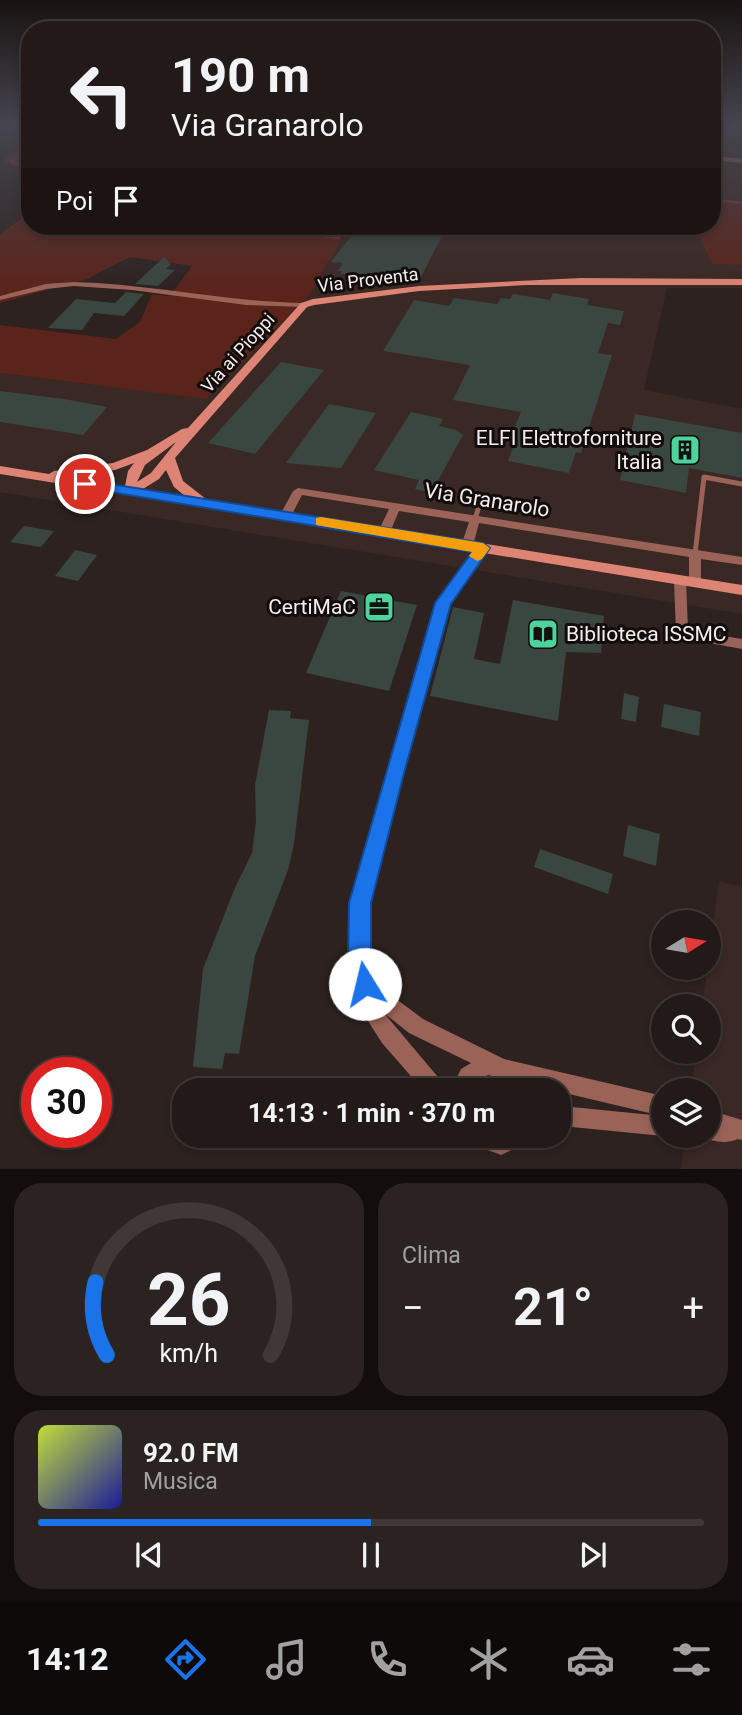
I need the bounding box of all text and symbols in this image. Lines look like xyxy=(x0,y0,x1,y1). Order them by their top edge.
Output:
text: 190 m xyxy=(171,47,310,104)
icon: left xyxy=(56,49,147,140)
text: Via Granarolo xyxy=(171,106,364,144)
icon: arrive xyxy=(107,182,145,220)
text: Poi xyxy=(56,186,93,216)
street label: Via Proventa xyxy=(316,263,419,296)
street label: Via ai Pioppi xyxy=(197,309,279,397)
place label: ELFI Elettroforniture Italia xyxy=(476,426,662,474)
building icon: ELFI Elettroforniture Italia xyxy=(668,433,702,467)
pin xyxy=(55,454,115,514)
icon: arrive xyxy=(66,465,104,503)
street label: Via Granarolo xyxy=(423,478,551,522)
office icon: CertiMaC xyxy=(362,590,396,624)
place label: CertiMaC xyxy=(268,595,356,619)
library icon: Biblioteca ISSMC xyxy=(526,617,560,651)
place label: Biblioteca ISSMC xyxy=(566,622,726,646)
north arrow xyxy=(651,910,721,980)
map controls xyxy=(651,910,721,1148)
position arrow xyxy=(328,947,402,1021)
button: search xyxy=(651,994,721,1064)
speed limit sign: 30 xyxy=(21,1057,112,1148)
button: layers xyxy=(651,1078,721,1148)
text: 14:13 · 1 min · 370 m xyxy=(248,1098,495,1128)
text: Clima xyxy=(402,1242,461,1269)
text: 26 xyxy=(147,1258,231,1344)
text: 21° xyxy=(513,1277,593,1338)
text: − xyxy=(402,1286,424,1330)
text: + xyxy=(682,1286,704,1330)
text: km/h xyxy=(160,1339,218,1368)
text: 92.0 FM xyxy=(143,1438,239,1468)
text: Musica xyxy=(143,1468,218,1495)
icon: previous xyxy=(130,1536,168,1574)
icon: pause xyxy=(352,1536,390,1574)
icon: next xyxy=(574,1536,612,1574)
icon: directions xyxy=(161,1635,210,1684)
icon: music xyxy=(262,1635,311,1684)
icon: phone xyxy=(363,1635,412,1684)
icon: climate xyxy=(464,1635,513,1684)
icon: car xyxy=(566,1635,615,1684)
icon: filters xyxy=(667,1635,716,1684)
text: 14:12 xyxy=(26,1640,109,1678)

